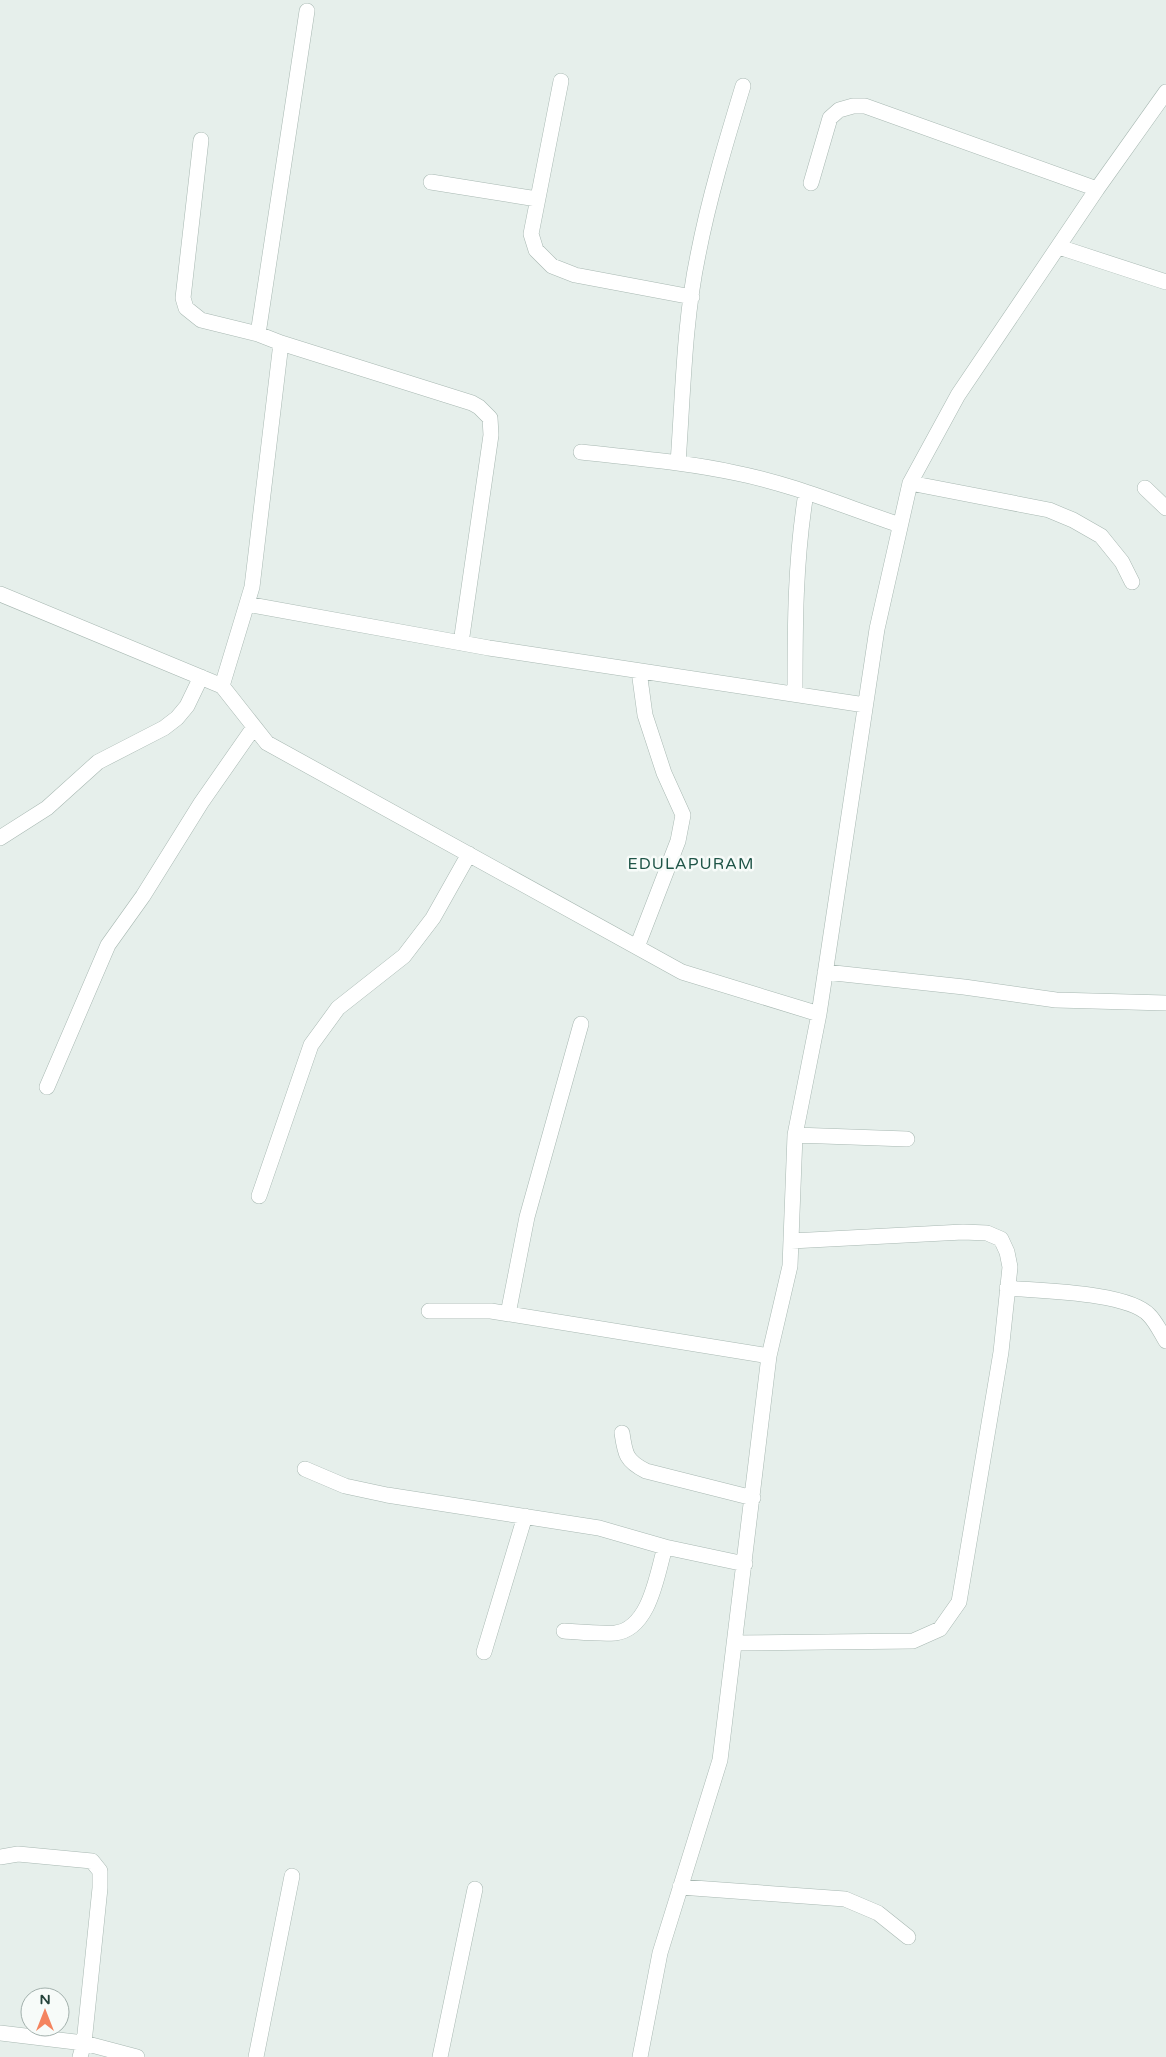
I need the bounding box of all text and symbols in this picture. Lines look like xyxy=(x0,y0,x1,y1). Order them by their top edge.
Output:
district label: EDULAPURAM xyxy=(628,854,754,874)
north arrow xyxy=(20,1987,70,2037)
text: N xyxy=(39,1991,51,2008)

